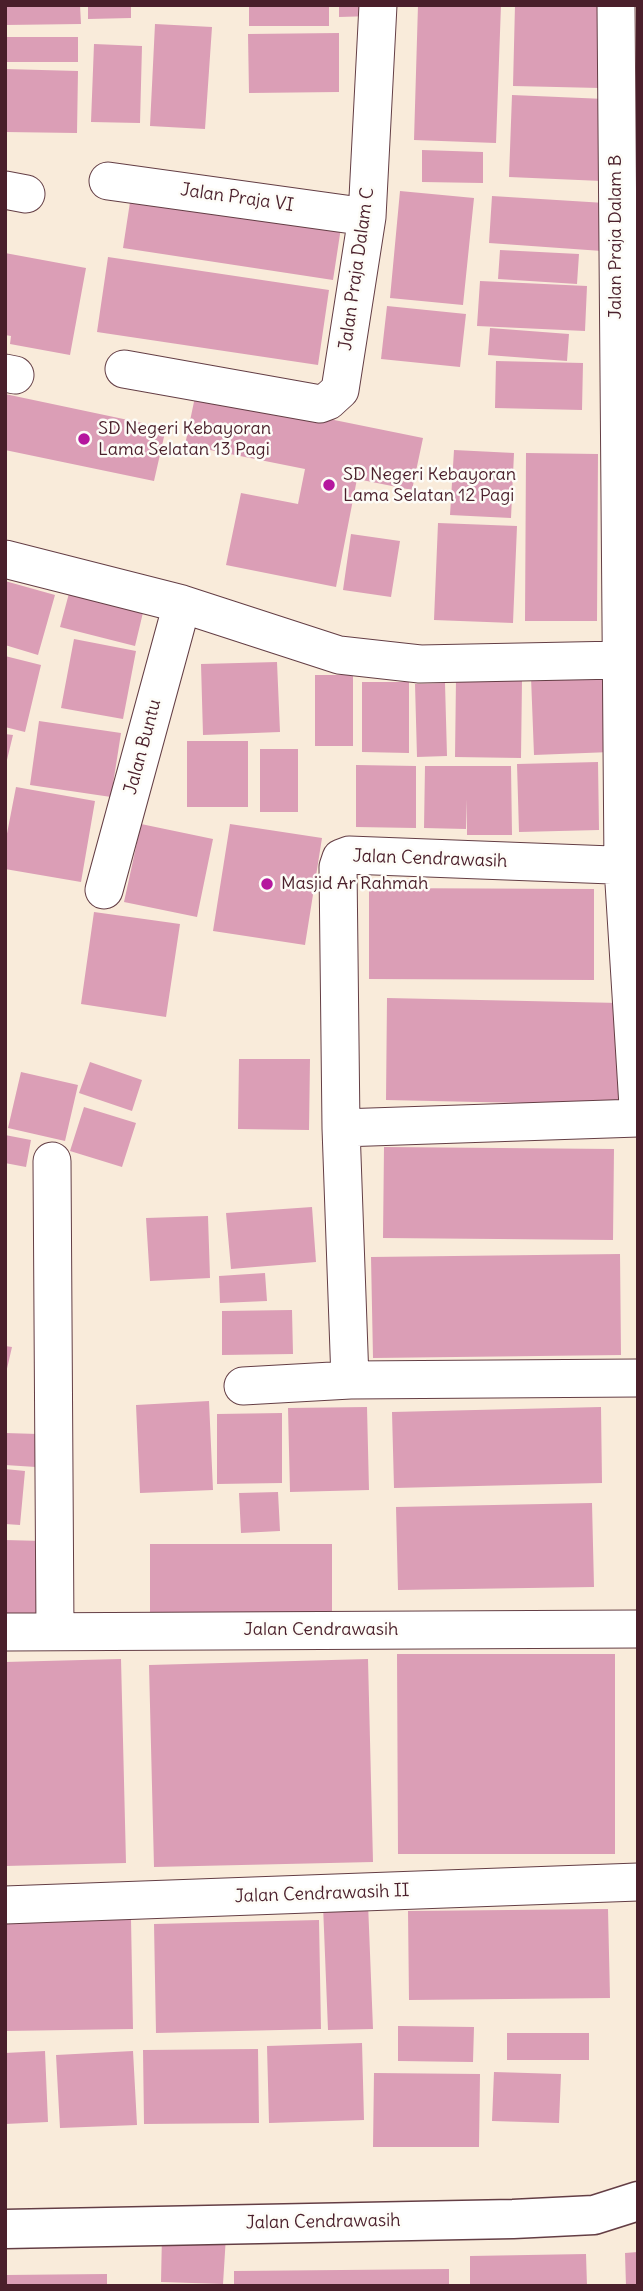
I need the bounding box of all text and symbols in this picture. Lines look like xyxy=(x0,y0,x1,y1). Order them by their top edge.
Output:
street label: Jalan Praja Dalam B xyxy=(605,155,627,319)
street label: Jalan Praja VI xyxy=(179,179,295,217)
street label: Jalan Praja Dalam C xyxy=(335,186,379,352)
place label: SD Negeri Kebayoran Lama Selatan 13 Pagi xyxy=(98,418,271,460)
marker: SD Negeri Kebayoran Lama Selatan 13 Pagi xyxy=(76,431,92,447)
place label: SD Negeri Kebayoran Lama Selatan 12 Pagi xyxy=(343,464,516,506)
marker: SD Negeri Kebayoran Lama Selatan 12 Pagi xyxy=(321,477,337,493)
street label: Jalan Buntu xyxy=(120,697,166,797)
street label: Jalan Cendrawasih xyxy=(352,846,508,872)
place label: Masjid Ar Rahmah xyxy=(281,873,429,895)
marker: Masjid Ar Rahmah xyxy=(259,876,275,892)
street label: Jalan Cendrawasih xyxy=(244,1619,398,1641)
street label: Jalan Cendrawasih II xyxy=(234,1880,410,1908)
street label: Jalan Cendrawasih xyxy=(245,2210,401,2234)

